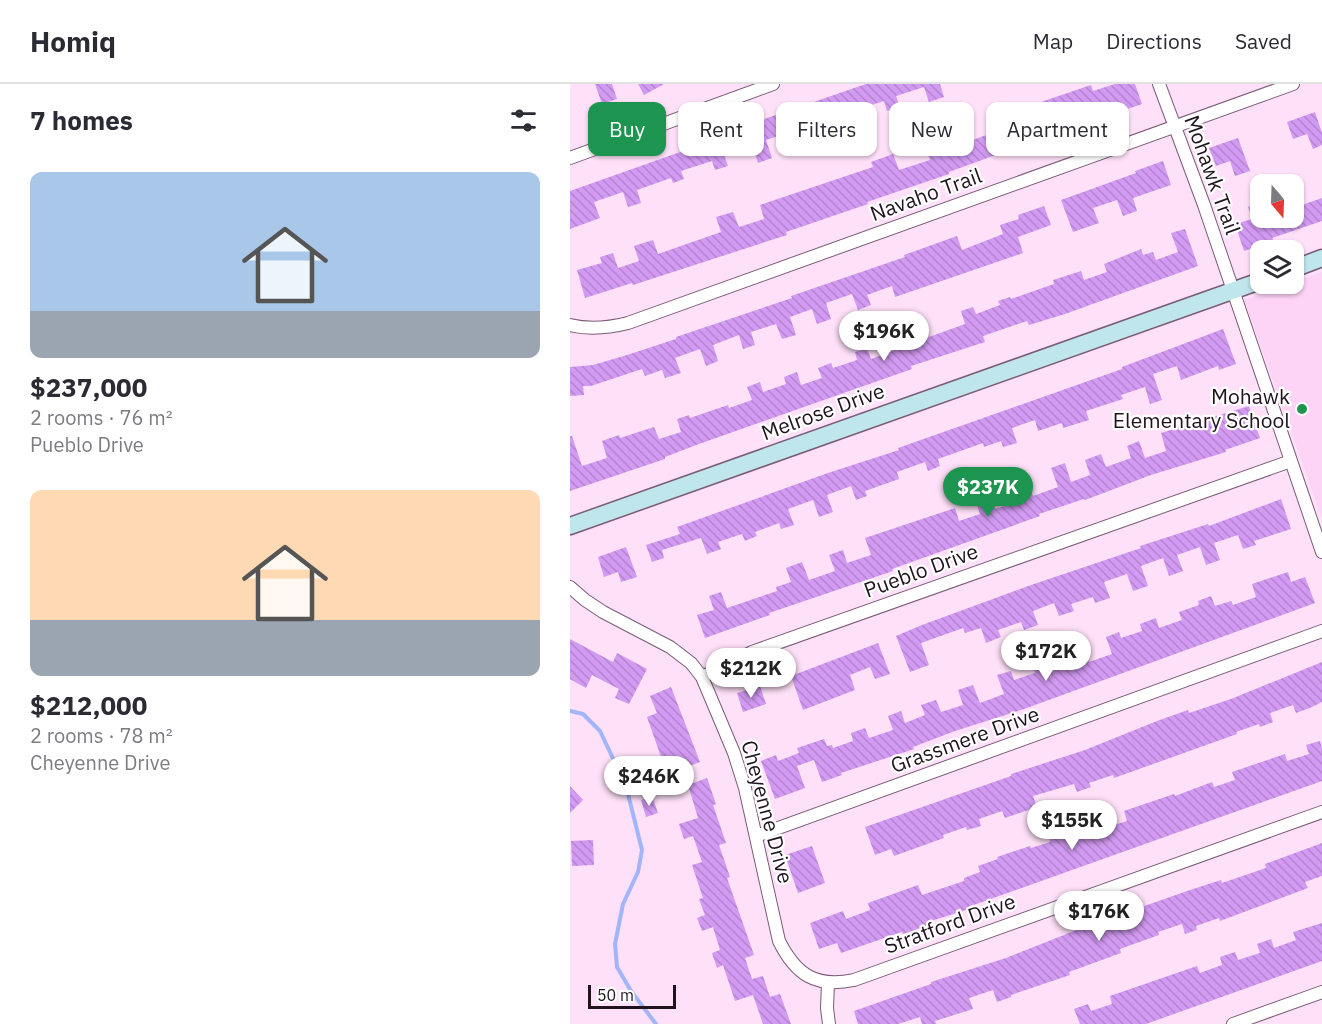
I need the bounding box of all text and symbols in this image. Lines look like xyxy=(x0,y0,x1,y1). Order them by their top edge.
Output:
text: Homiq xyxy=(30,23,116,60)
text: Map xyxy=(1033,27,1073,55)
text: Directions xyxy=(1106,27,1202,55)
text: Saved xyxy=(1235,27,1292,55)
chip: Buy xyxy=(588,102,666,156)
chip: Rent xyxy=(678,102,764,156)
chip: Filters xyxy=(776,102,877,156)
chip: New xyxy=(889,102,974,156)
chip: Apartment xyxy=(986,102,1129,156)
text: 7 homes xyxy=(30,103,133,137)
icon: filters xyxy=(507,104,540,137)
street label: Mohawk Trail xyxy=(1178,111,1248,238)
street label: Navaho Trail xyxy=(866,161,986,227)
north arrow xyxy=(1250,174,1304,228)
map controls xyxy=(1250,174,1304,294)
icon: home xyxy=(231,211,339,319)
button: layers xyxy=(1250,240,1304,294)
pin: $196K xyxy=(842,311,926,362)
text: $196K xyxy=(853,317,915,344)
text: $237,000 xyxy=(30,370,147,404)
street label: Melrose Drive xyxy=(757,376,888,446)
place label: Mohawk Elementary School xyxy=(1113,382,1290,434)
marker: Mohawk Elementary School xyxy=(1295,402,1309,416)
text: 2 rooms · 76 m² xyxy=(30,404,173,431)
text: Pueblo Drive xyxy=(30,431,144,458)
pin: $237K xyxy=(946,467,1030,518)
text: $237K xyxy=(957,473,1019,500)
icon: home xyxy=(231,529,339,637)
street label: Pueblo Drive xyxy=(860,536,982,604)
pin: $172K xyxy=(1004,631,1088,682)
text: $172K xyxy=(1015,637,1077,664)
pin: $212K xyxy=(709,648,793,699)
text: $212K xyxy=(720,654,782,681)
text: $212,000 xyxy=(30,688,147,722)
street label: Grassmere Drive xyxy=(886,699,1043,779)
text: 2 rooms · 78 m² xyxy=(30,722,173,749)
street label: Cheyenne Drive xyxy=(735,737,801,887)
text: Cheyenne Drive xyxy=(30,749,170,776)
pin: $246K xyxy=(607,756,691,807)
text: $246K xyxy=(618,762,680,789)
pin: $155K xyxy=(1030,800,1114,851)
text: $155K xyxy=(1041,806,1103,833)
street label: Stratford Drive xyxy=(880,886,1019,960)
pin: $176K xyxy=(1057,891,1141,942)
text: $176K xyxy=(1068,897,1130,924)
scale bar xyxy=(588,982,676,1010)
text: 50 m xyxy=(597,985,634,1005)

